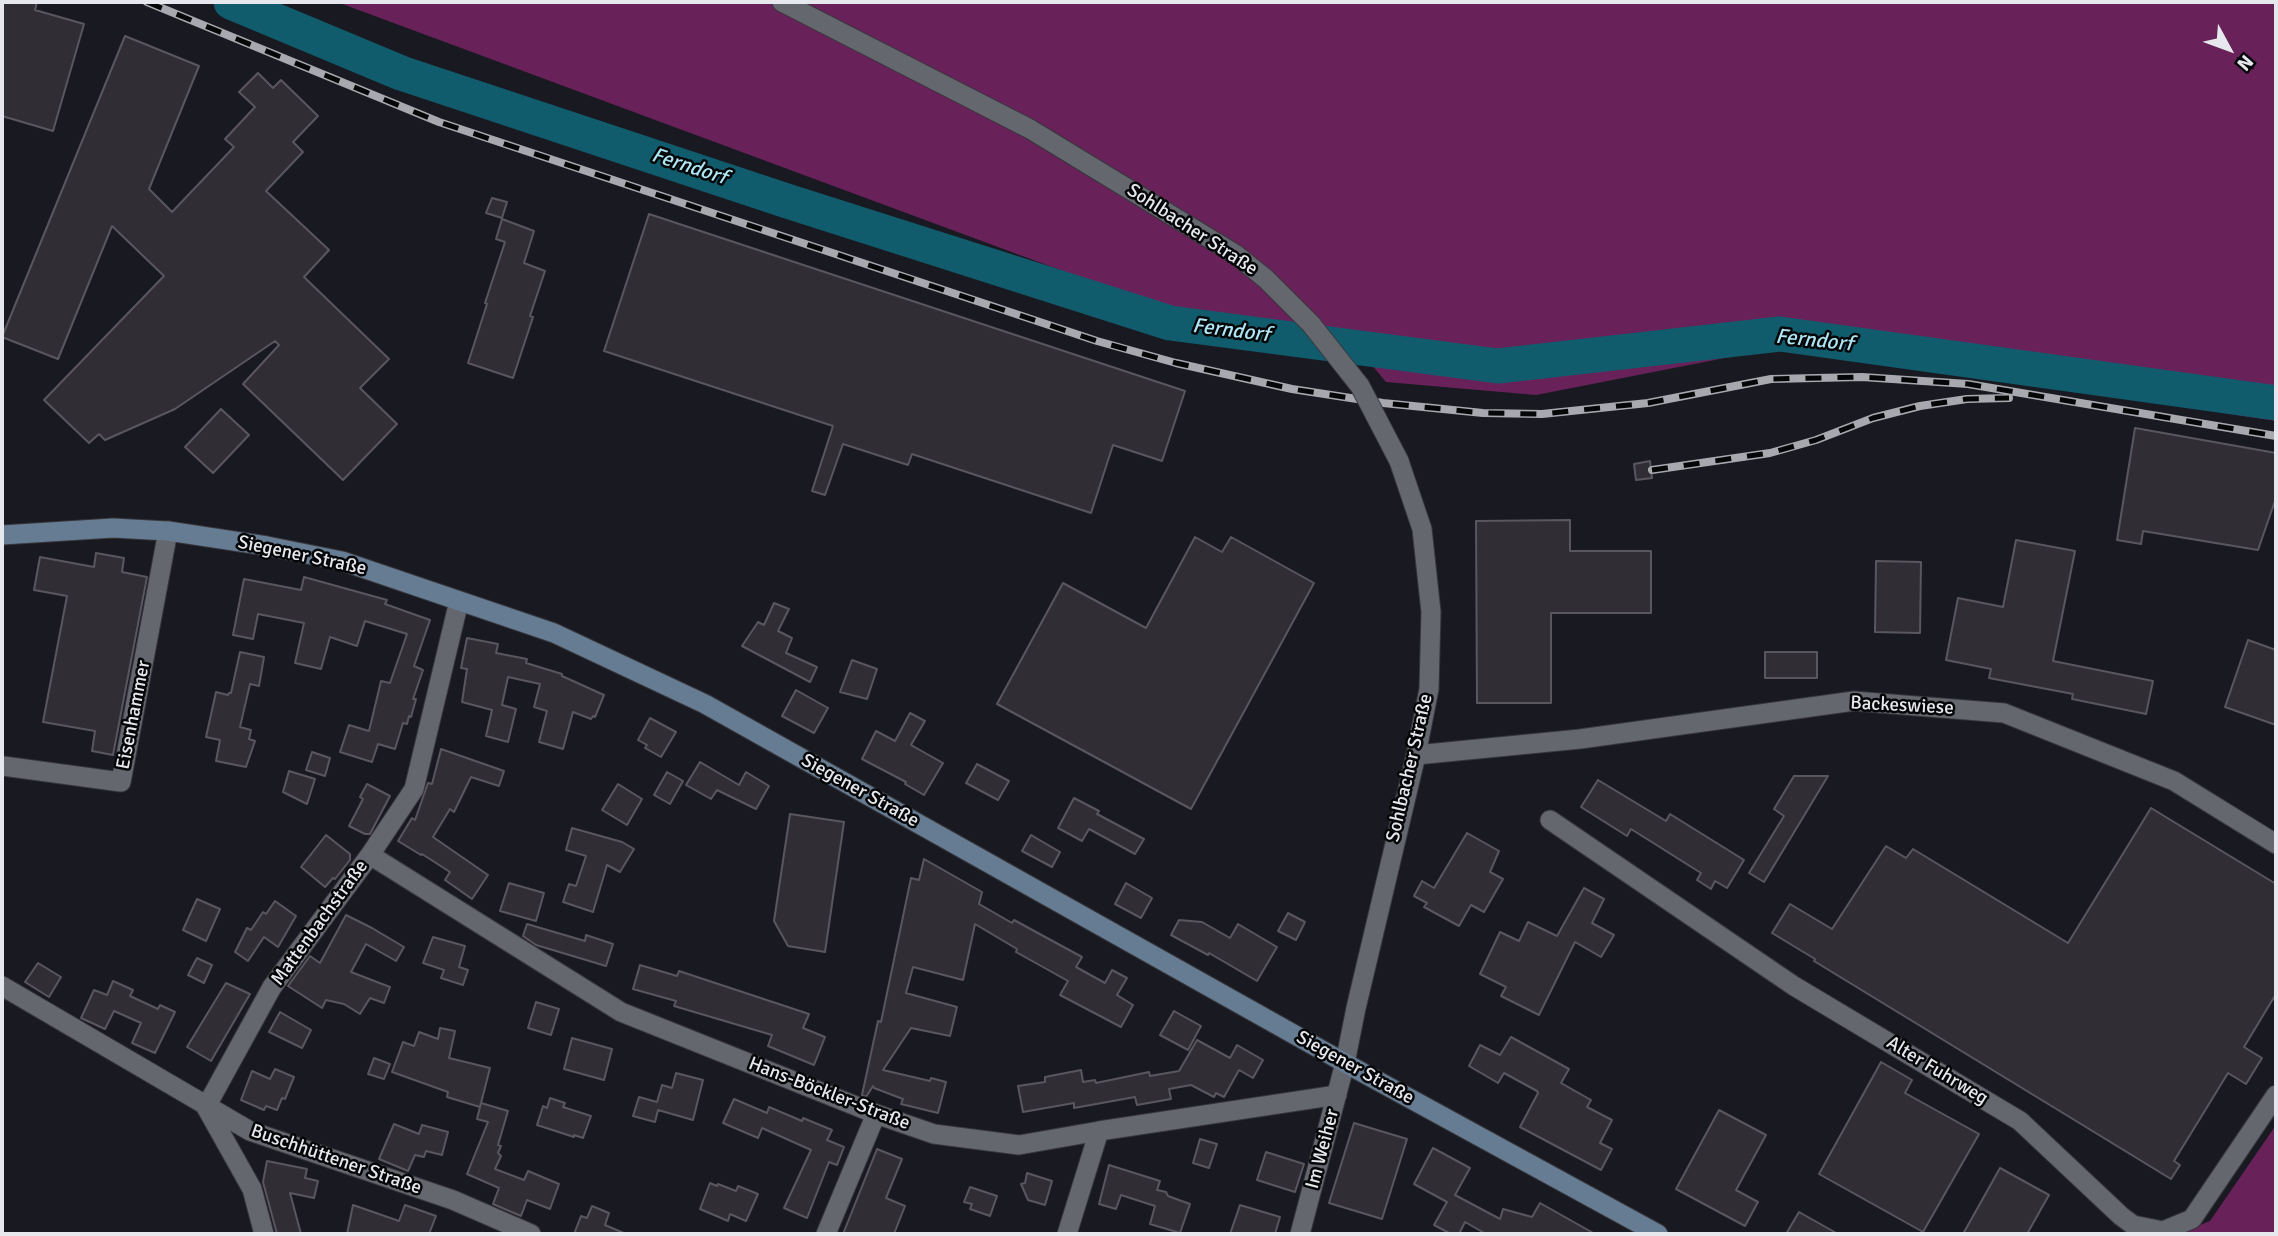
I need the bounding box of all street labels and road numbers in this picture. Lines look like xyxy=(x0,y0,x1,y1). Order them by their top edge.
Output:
street label: Sohlbacher Straße xyxy=(1122,179,1262,281)
street label: Siegener Straße xyxy=(236,531,368,581)
street label: Eisenhammer xyxy=(112,658,156,772)
street label: Sohlbacher Straße xyxy=(1382,692,1438,844)
street label: Backeswiese xyxy=(1850,692,1954,720)
street label: Siegener Straße xyxy=(797,749,923,833)
street label: Mattenbachstraße xyxy=(267,856,373,990)
street label: Siegener Straße xyxy=(1292,1026,1418,1110)
street label: Alter Fuhrweg xyxy=(1882,1032,1992,1110)
street label: Hans-Böckler-Straße xyxy=(745,1053,913,1135)
street label: Im Weiher xyxy=(1301,1107,1345,1191)
street label: Buschhüttener Straße xyxy=(248,1120,424,1200)

